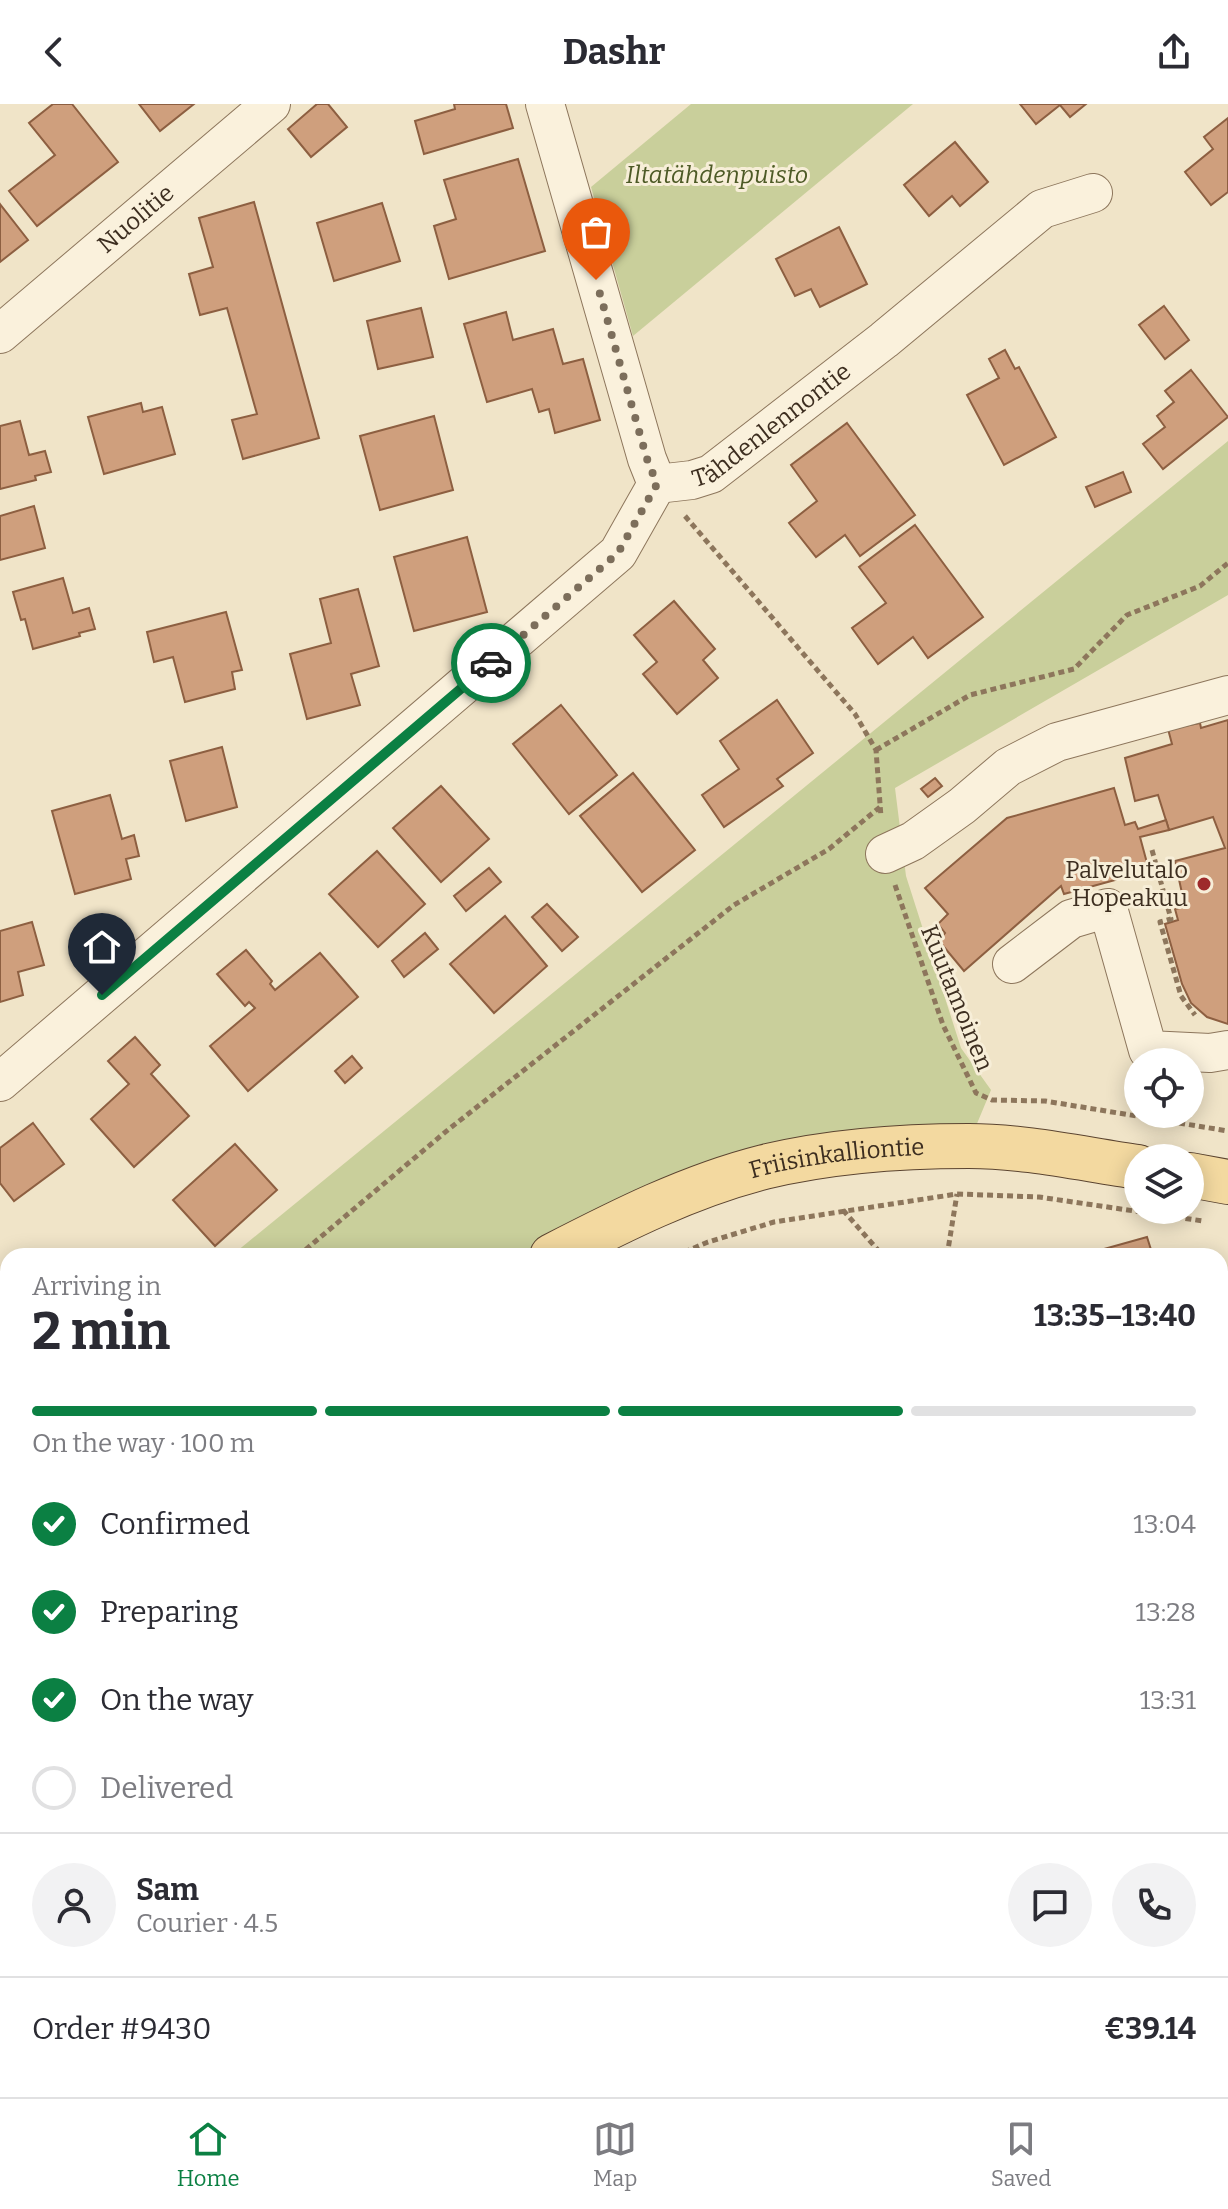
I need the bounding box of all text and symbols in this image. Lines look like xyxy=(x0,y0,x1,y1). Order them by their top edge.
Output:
icon: back xyxy=(32,30,76,74)
text: Dashr xyxy=(563,30,665,74)
icon: share xyxy=(1152,30,1196,74)
park label: Iltatähdenpuisto xyxy=(626,161,808,189)
street label: Nuolitie xyxy=(92,179,179,259)
pin xyxy=(562,198,630,280)
icon: bag xyxy=(574,210,618,254)
street label: Tähdenlennontie xyxy=(689,357,856,493)
courier xyxy=(451,623,531,703)
icon: car xyxy=(469,641,513,685)
place label: Palvelutalo Hopeakuu xyxy=(1065,856,1188,912)
marker: Palvelutalo Hopeakuu xyxy=(1195,875,1213,893)
pin xyxy=(68,913,136,995)
street label: Kuutamoinen xyxy=(915,921,999,1075)
icon: home xyxy=(80,925,124,969)
map controls xyxy=(1124,1048,1204,1224)
button: locate xyxy=(1124,1048,1204,1128)
street label: Friisinkalliontie xyxy=(746,1133,925,1184)
button: layers xyxy=(1124,1144,1204,1224)
text: Arriving in xyxy=(32,1271,161,1302)
text: 13:35–13:40 xyxy=(1034,1298,1196,1334)
text: 2 min xyxy=(32,1300,170,1363)
text: On the way · 100 m xyxy=(32,1428,255,1459)
icon: check xyxy=(32,1502,76,1546)
text: Confirmed xyxy=(100,1506,250,1542)
text: 13:04 xyxy=(1133,1509,1196,1540)
icon: check xyxy=(32,1590,76,1634)
text: Preparing xyxy=(100,1594,238,1630)
text: 13:28 xyxy=(1135,1597,1196,1628)
icon: check xyxy=(32,1678,76,1722)
text: On the way xyxy=(100,1682,253,1718)
text: 13:31 xyxy=(1140,1685,1196,1716)
text: Delivered xyxy=(100,1770,233,1806)
button: person xyxy=(32,1863,116,1947)
button: chat xyxy=(1008,1863,1092,1947)
button: phone xyxy=(1112,1863,1196,1947)
text: Sam xyxy=(136,1872,199,1908)
text: Courier · 4.5 xyxy=(136,1908,278,1939)
text: Order #9430 xyxy=(32,2011,211,2047)
text: €39.14 xyxy=(1104,2011,1196,2047)
tab: Home xyxy=(177,2117,240,2192)
tab: Map xyxy=(593,2117,637,2192)
tab: Saved xyxy=(991,2117,1051,2192)

